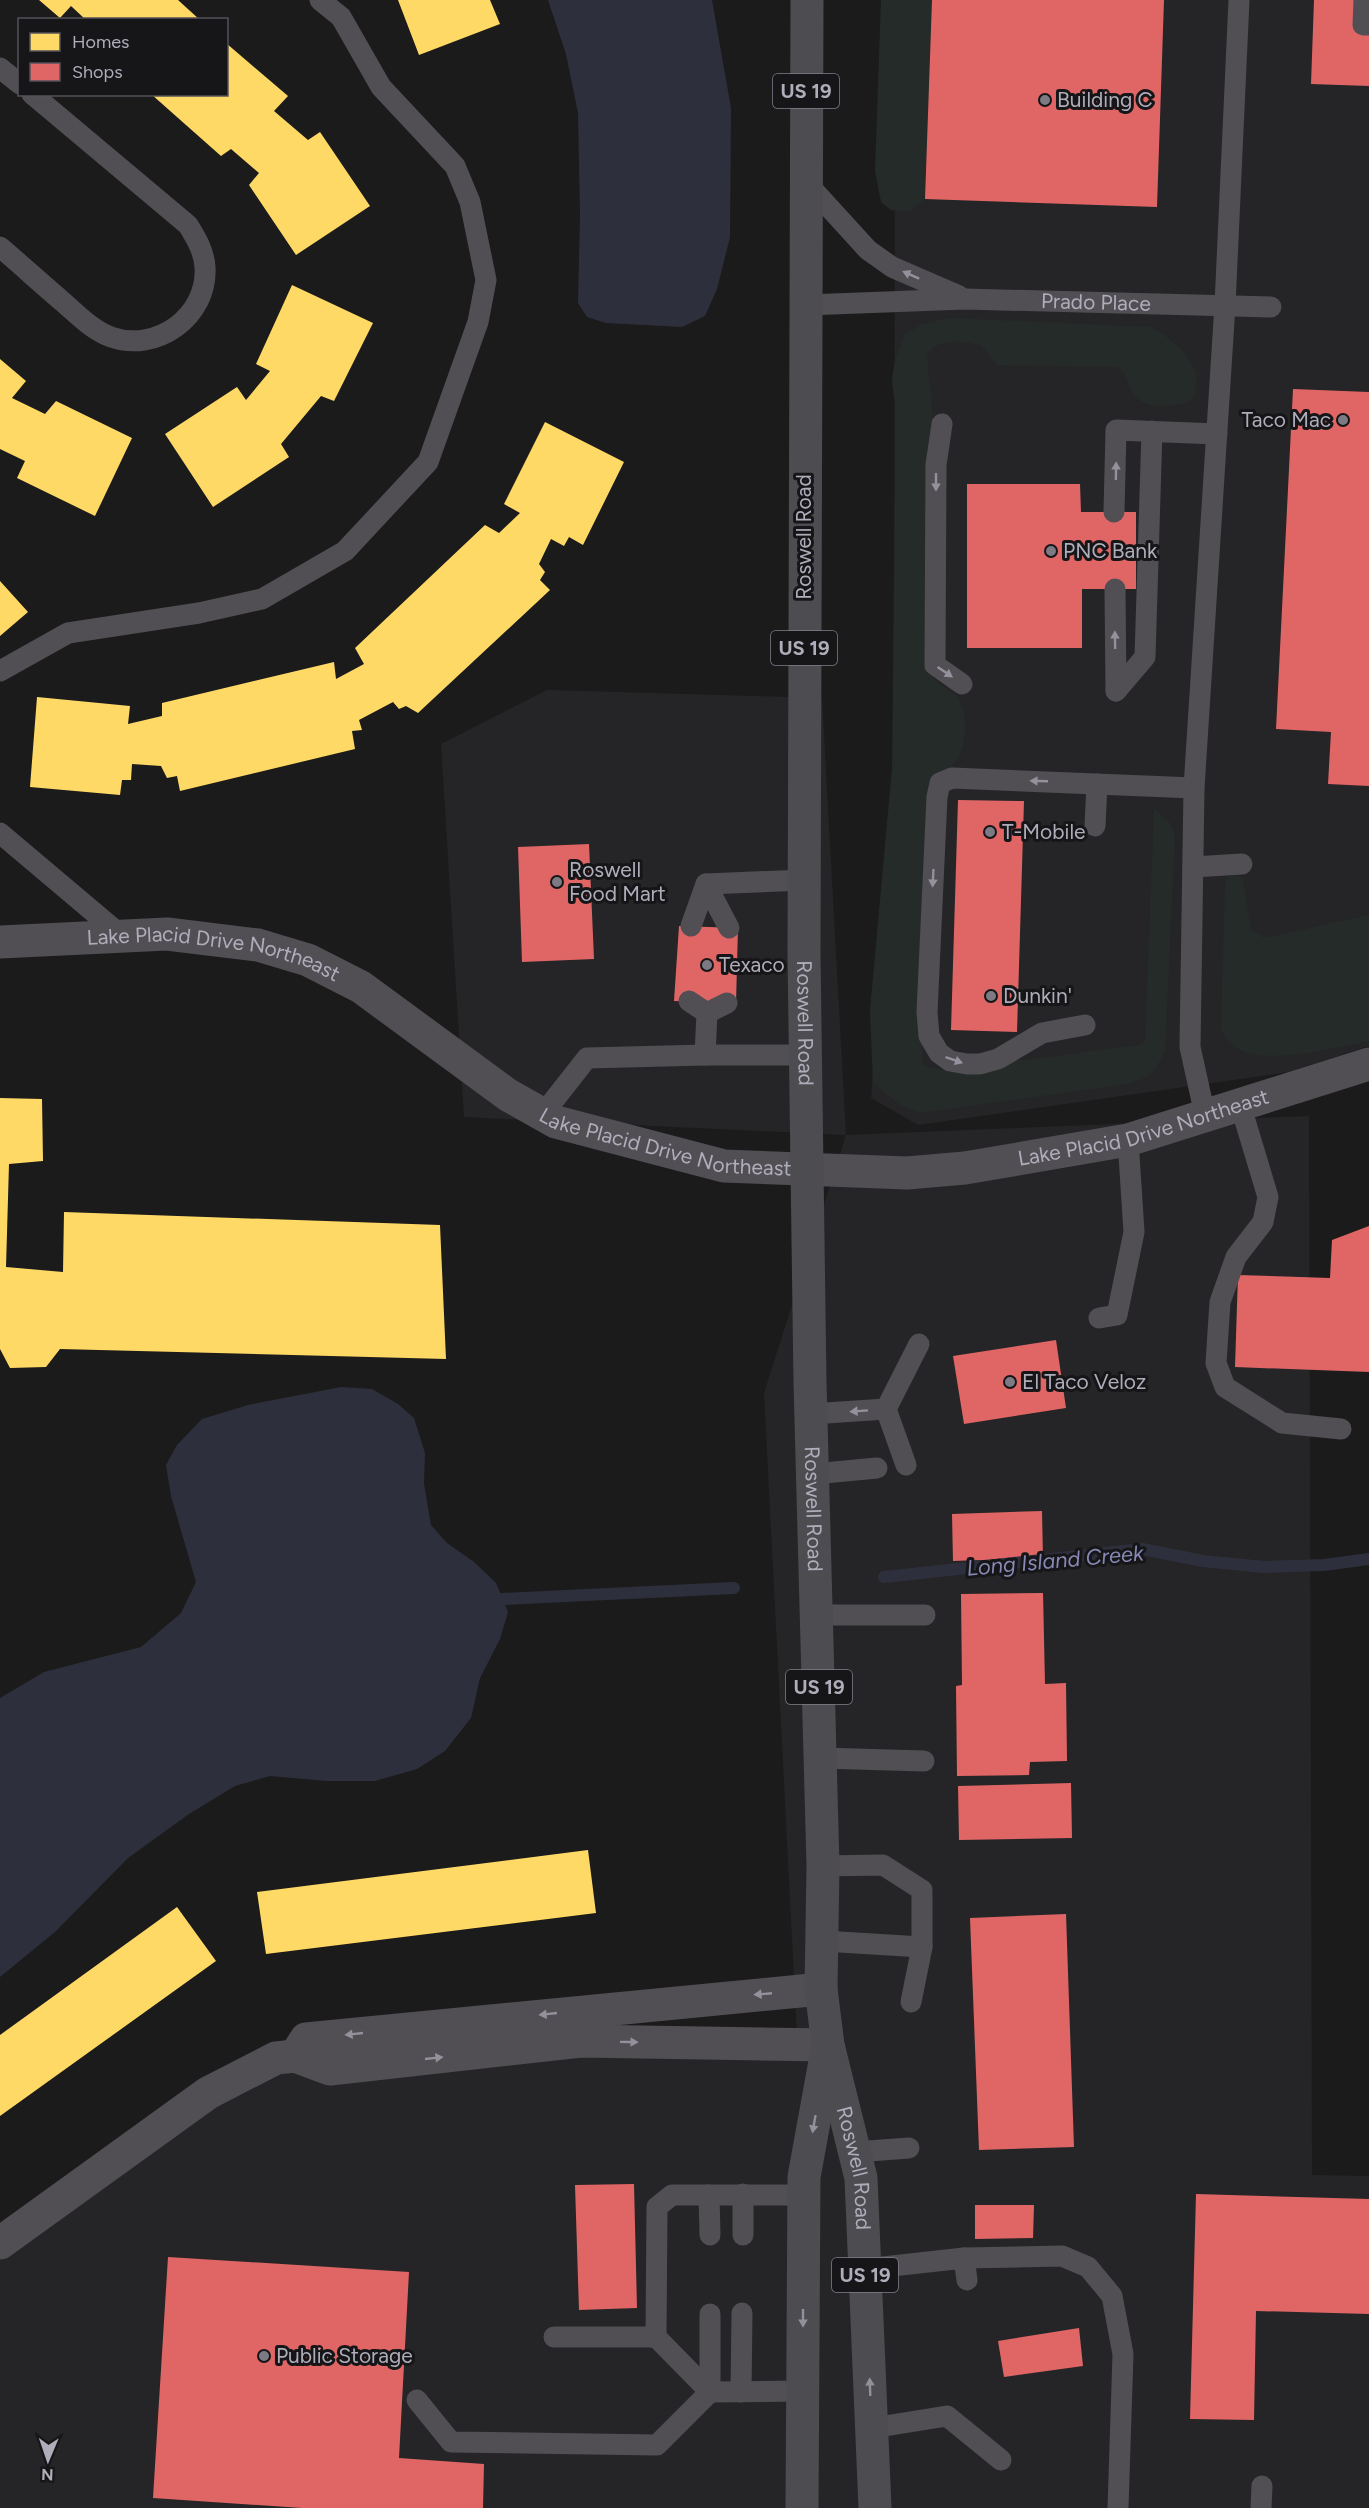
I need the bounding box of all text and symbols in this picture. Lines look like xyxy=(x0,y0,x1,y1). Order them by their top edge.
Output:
legend xyxy=(18,18,228,96)
text: Homes xyxy=(72,31,130,53)
text: Shops xyxy=(72,61,123,83)
road number: US 19 xyxy=(773,74,839,108)
place label: Building C xyxy=(1057,87,1153,112)
marker: Building C xyxy=(1038,93,1052,107)
one-way arrow xyxy=(902,270,920,280)
street label: Prado Place xyxy=(1041,288,1151,316)
place label: Taco Mac xyxy=(1241,407,1331,432)
marker: Taco Mac xyxy=(1336,413,1350,427)
one-way arrow xyxy=(1111,462,1121,481)
one-way arrow xyxy=(931,473,940,492)
street label: Roswell Road xyxy=(791,474,816,600)
place label: PNC Bank xyxy=(1063,538,1158,563)
marker: PNC Bank xyxy=(1044,544,1058,558)
one-way arrow xyxy=(1110,630,1120,649)
road number: US 19 xyxy=(771,631,837,665)
one-way arrow xyxy=(937,666,953,677)
one-way arrow xyxy=(1029,777,1048,786)
place label: T-Mobile xyxy=(1002,819,1086,844)
marker: T-Mobile xyxy=(983,825,997,839)
place label: Roswell Food Mart xyxy=(569,857,666,906)
one-way arrow xyxy=(929,869,938,888)
marker: Roswell Food Mart xyxy=(550,875,564,889)
street label: Lake Placid Drive Northeast xyxy=(86,921,344,986)
place label: Texaco xyxy=(719,952,785,977)
marker: Texaco xyxy=(700,958,714,972)
street label: Roswell Road xyxy=(792,960,819,1086)
place label: Dunkin' xyxy=(1003,983,1072,1008)
marker: Dunkin' xyxy=(984,989,998,1003)
one-way arrow xyxy=(946,1056,964,1065)
street label: Lake Placid Drive Northeast xyxy=(1016,1083,1272,1171)
street label: Lake Placid Drive Northeast xyxy=(535,1102,792,1181)
place label: El Taco Veloz xyxy=(1022,1369,1146,1394)
marker: El Taco Veloz xyxy=(1003,1375,1017,1389)
one-way arrow xyxy=(849,1406,868,1416)
street label: Roswell Road xyxy=(800,1446,828,1572)
water label: Long Island Creek xyxy=(965,1539,1146,1582)
road number: US 19 xyxy=(786,1670,852,1704)
one-way arrow xyxy=(753,1989,772,1999)
one-way arrow xyxy=(538,2009,557,2019)
one-way arrow xyxy=(344,2029,363,2039)
one-way arrow xyxy=(619,2037,638,2047)
one-way arrow xyxy=(425,2053,444,2063)
street label: Roswell Road xyxy=(832,2103,876,2231)
one-way arrow xyxy=(809,2114,818,2133)
road number: US 19 xyxy=(832,2258,898,2292)
one-way arrow xyxy=(798,2308,808,2327)
place label: Public Storage xyxy=(276,2343,413,2368)
marker: Public Storage xyxy=(257,2349,271,2363)
one-way arrow xyxy=(865,2377,875,2396)
north arrow xyxy=(18,2430,78,2490)
text: N xyxy=(41,2465,54,2484)

